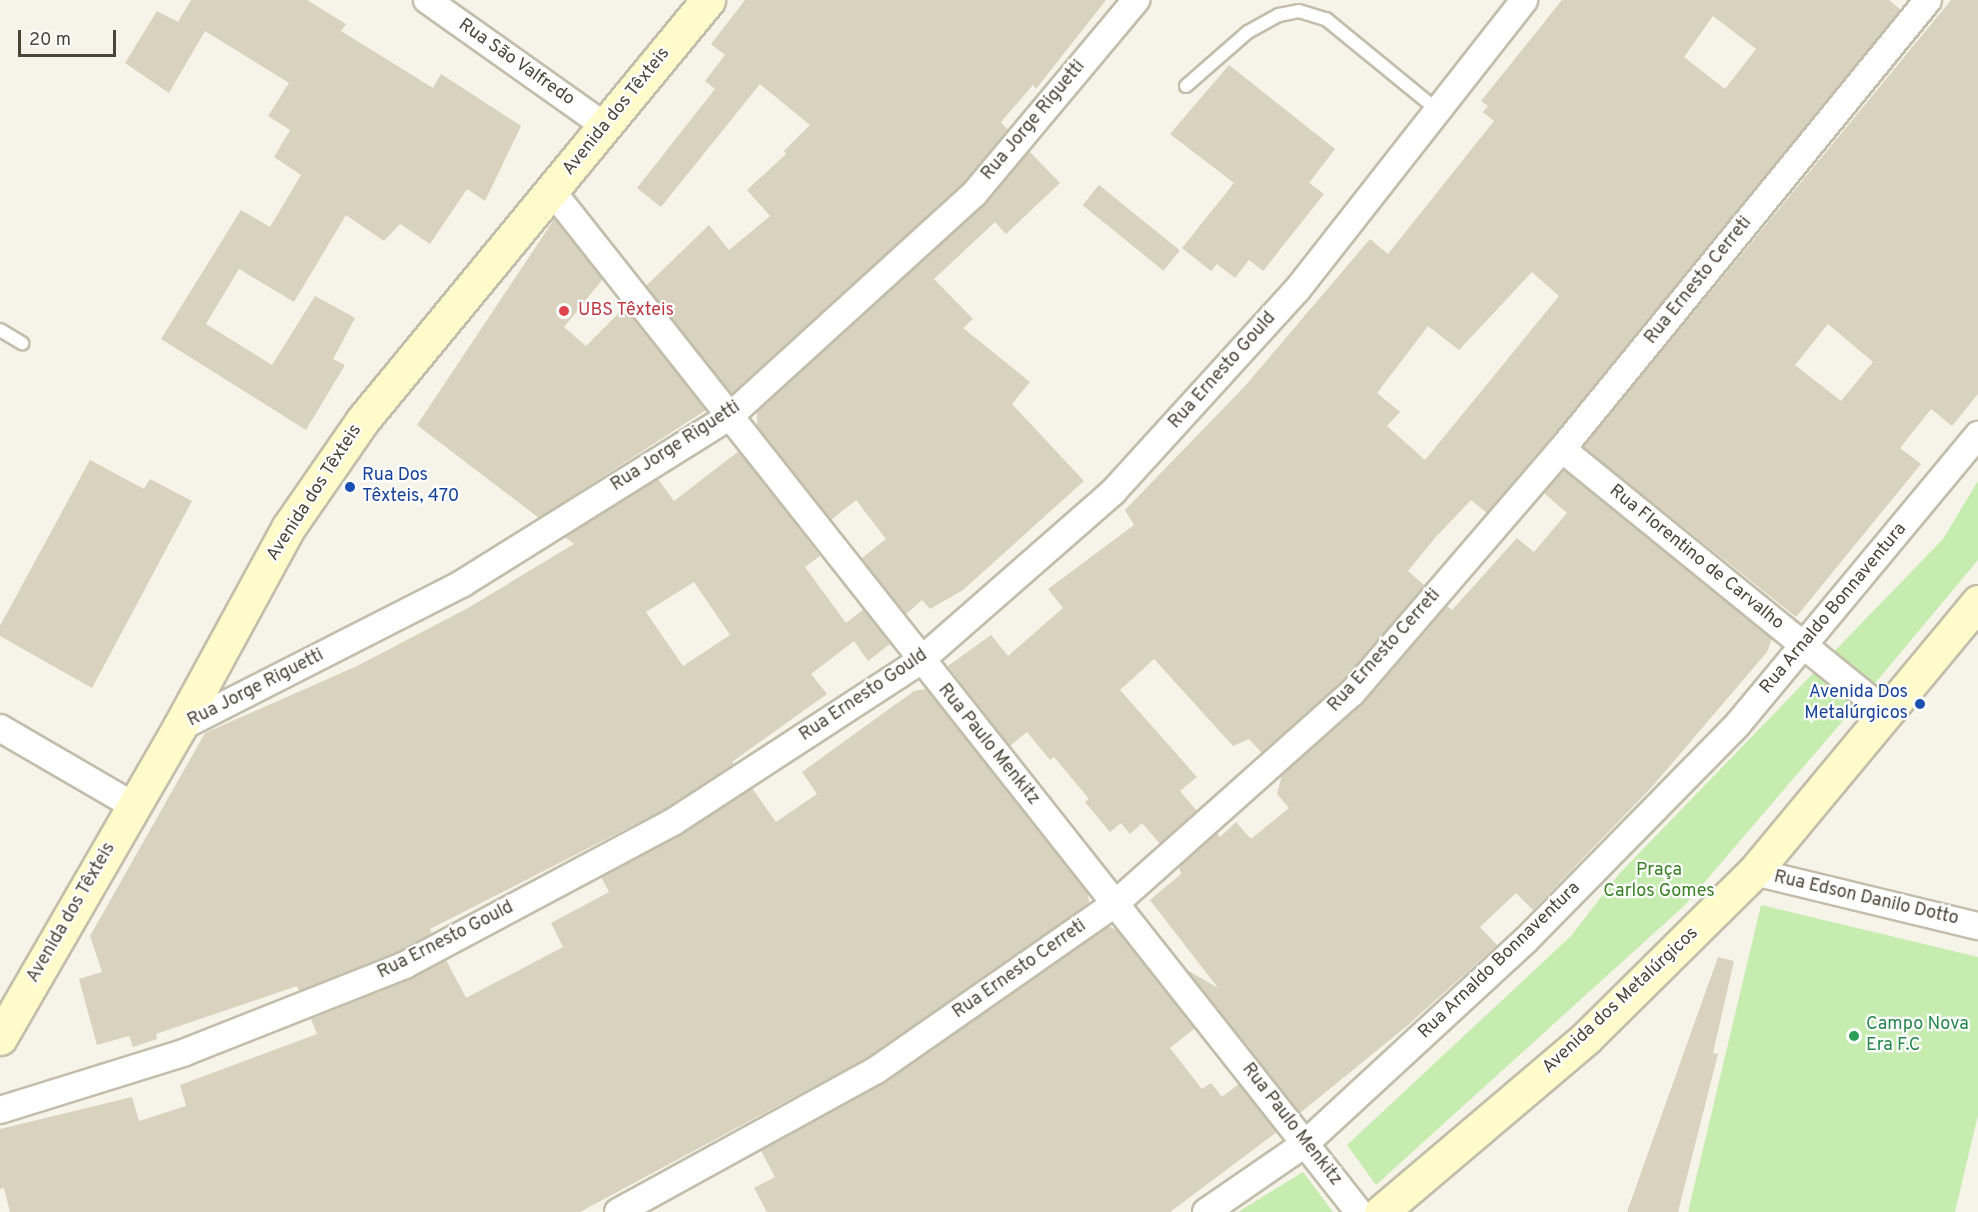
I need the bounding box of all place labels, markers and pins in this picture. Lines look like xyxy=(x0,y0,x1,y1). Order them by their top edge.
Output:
place label: UBS Têxteis xyxy=(578,300,675,322)
marker: UBS Têxteis xyxy=(555,302,573,320)
place label: Rua Dos Têxteis, 470 xyxy=(362,466,459,508)
marker: Rua Dos Têxteis, 470 xyxy=(343,480,357,494)
place label: Avenida Dos Metalúrgicos xyxy=(1804,683,1908,726)
marker: Avenida Dos Metalúrgicos xyxy=(1913,697,1927,711)
place label: Campo Nova Era F.C xyxy=(1866,1015,1969,1058)
marker: Campo Nova Era F.C xyxy=(1847,1029,1861,1043)

